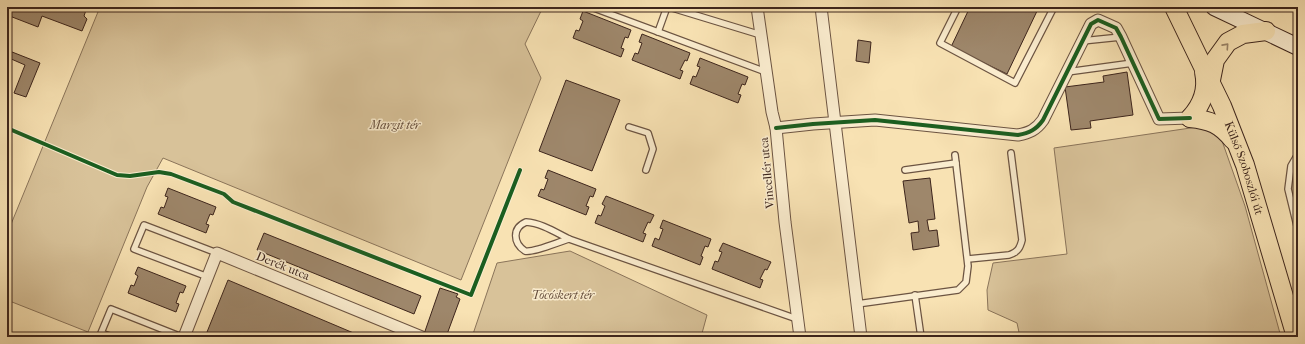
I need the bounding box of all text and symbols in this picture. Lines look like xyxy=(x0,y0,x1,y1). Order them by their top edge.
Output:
one-way arrow xyxy=(1221,43,1229,51)
park label: Margit tér xyxy=(369,118,422,132)
street label: Külső Szoboszlói út xyxy=(1222,119,1267,217)
street label: Vincellér utca xyxy=(757,136,777,210)
street label: Derék utca xyxy=(254,249,312,283)
park label: Tócóskert tér xyxy=(532,288,596,302)

